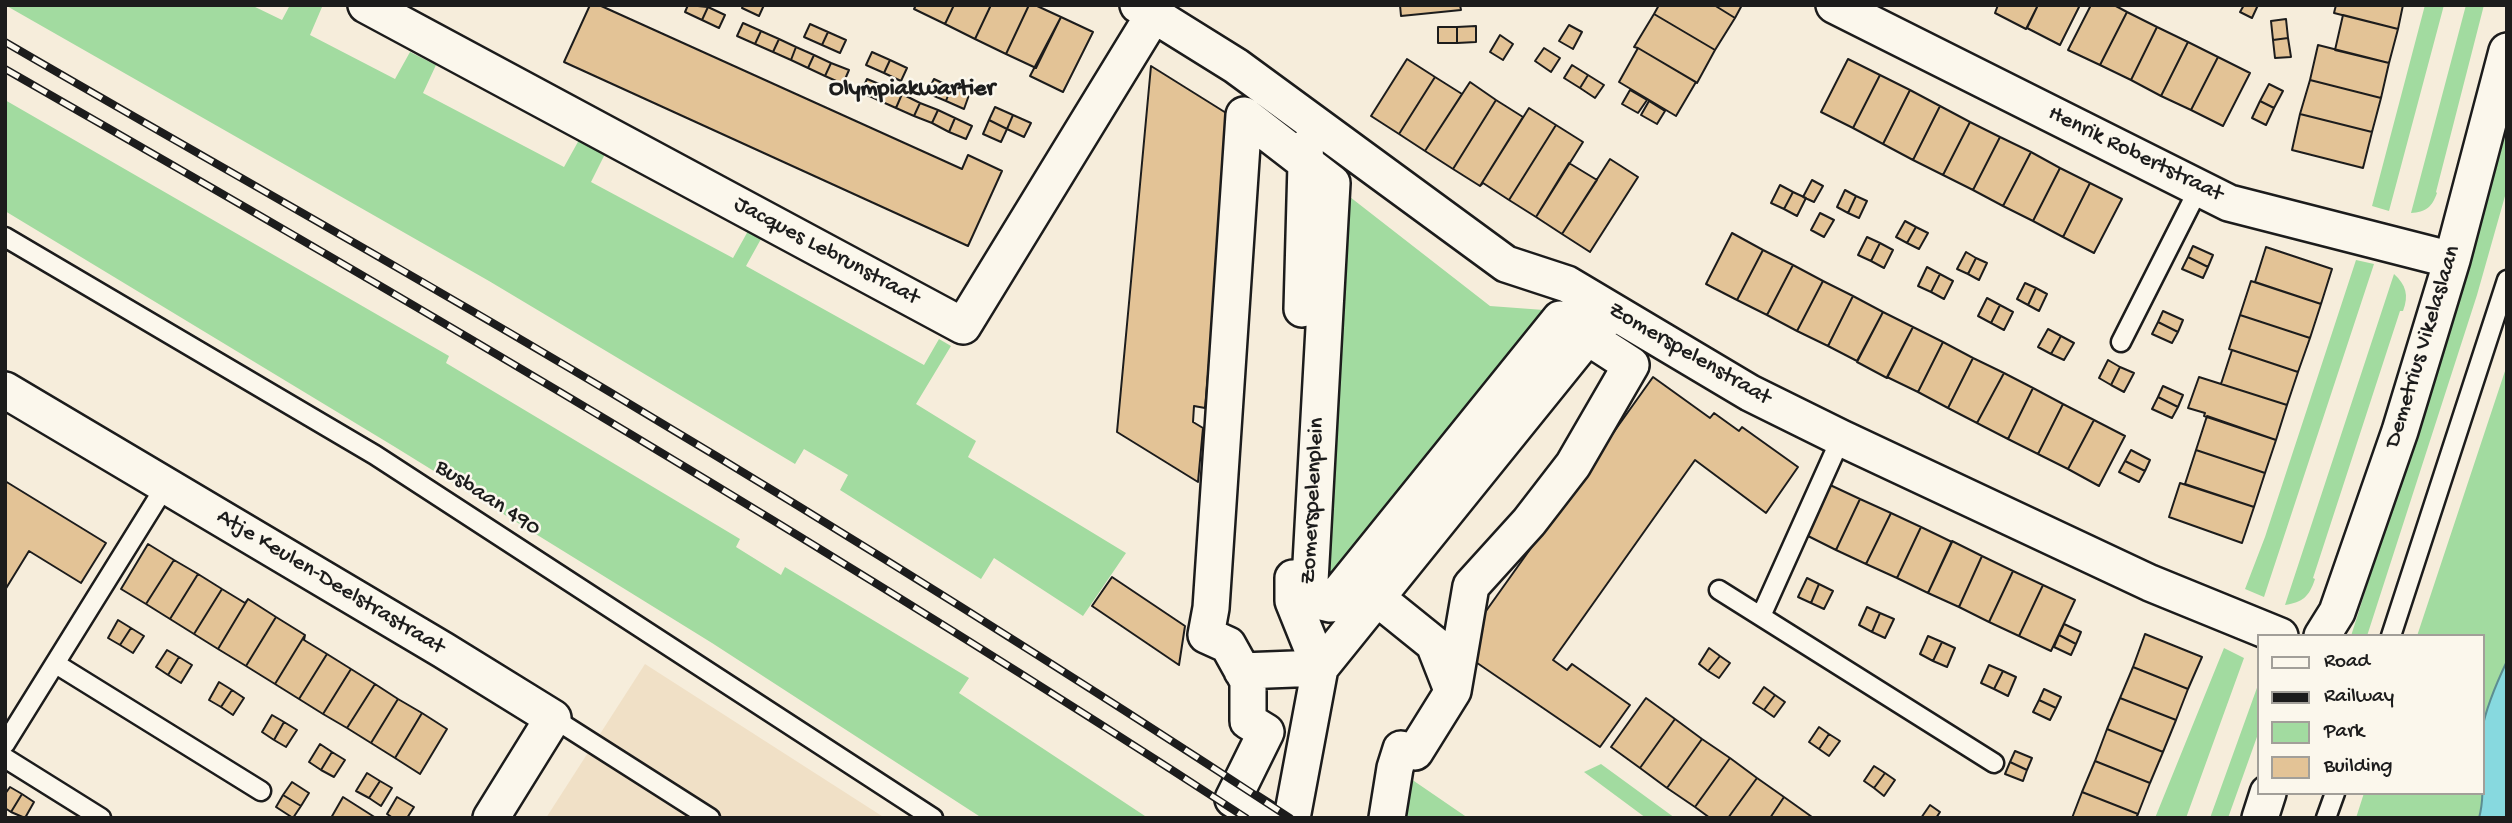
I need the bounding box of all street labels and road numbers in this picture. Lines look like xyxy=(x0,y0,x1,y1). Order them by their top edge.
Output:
street label: Henrik Robertstraat xyxy=(2043,101,2227,209)
street label: Jacques Lebrunstraat xyxy=(728,191,924,313)
street label: Demetrius Vikelaslaan xyxy=(2380,243,2468,451)
street label: Zomerspelenstraat xyxy=(1603,297,1775,413)
street label: Zomerspelenplein xyxy=(1296,417,1332,585)
street label: Busbaan 490 xyxy=(429,455,545,543)
street label: Atje Keulen-Deelstrastraat xyxy=(211,504,449,662)

